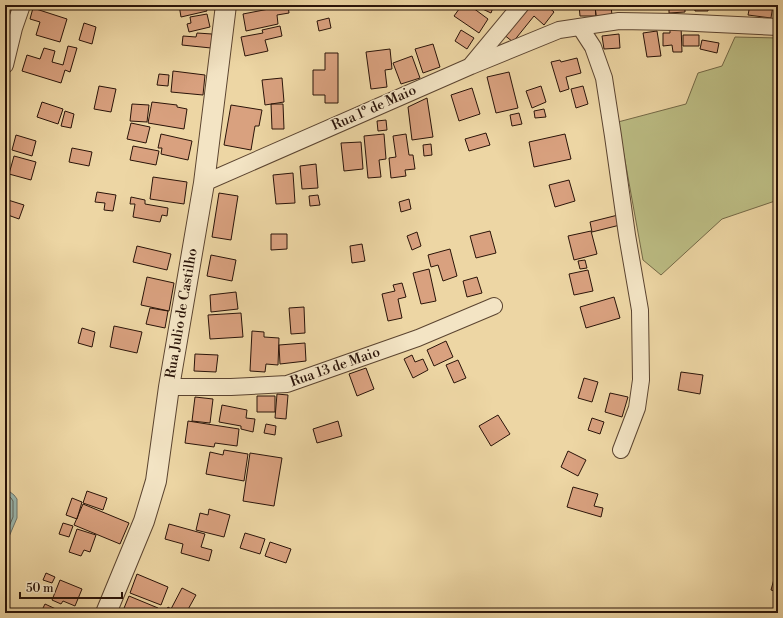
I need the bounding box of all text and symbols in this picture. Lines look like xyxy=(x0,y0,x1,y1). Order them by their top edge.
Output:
street label: Rua 1º de Maio xyxy=(329,81,419,135)
street label: Rua Julio de Castilho xyxy=(162,247,202,380)
street label: Rua 13 de Maio xyxy=(288,343,383,391)
scale bar xyxy=(20,574,122,600)
text: 50 m xyxy=(26,581,54,596)

